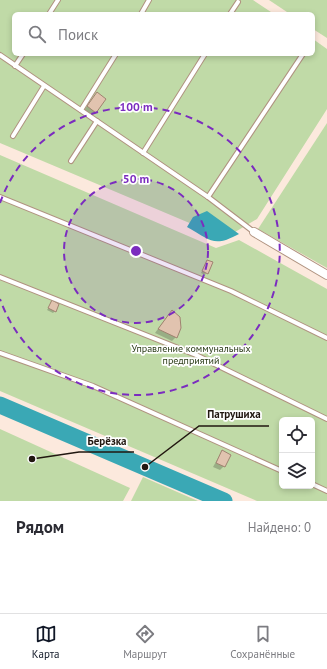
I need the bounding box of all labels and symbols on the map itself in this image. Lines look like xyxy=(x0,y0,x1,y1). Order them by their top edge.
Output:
text: 100 m xyxy=(119,99,153,114)
text: 50 m xyxy=(123,171,149,186)
centre of rings xyxy=(129,244,143,258)
park label: Управление коммунальных предприятий xyxy=(131,342,251,367)
callout: Патрушиха xyxy=(199,403,269,426)
text: Патрушиха xyxy=(207,407,261,421)
callout: Берёзка xyxy=(79,429,134,452)
text: Берёзка xyxy=(88,434,126,448)

